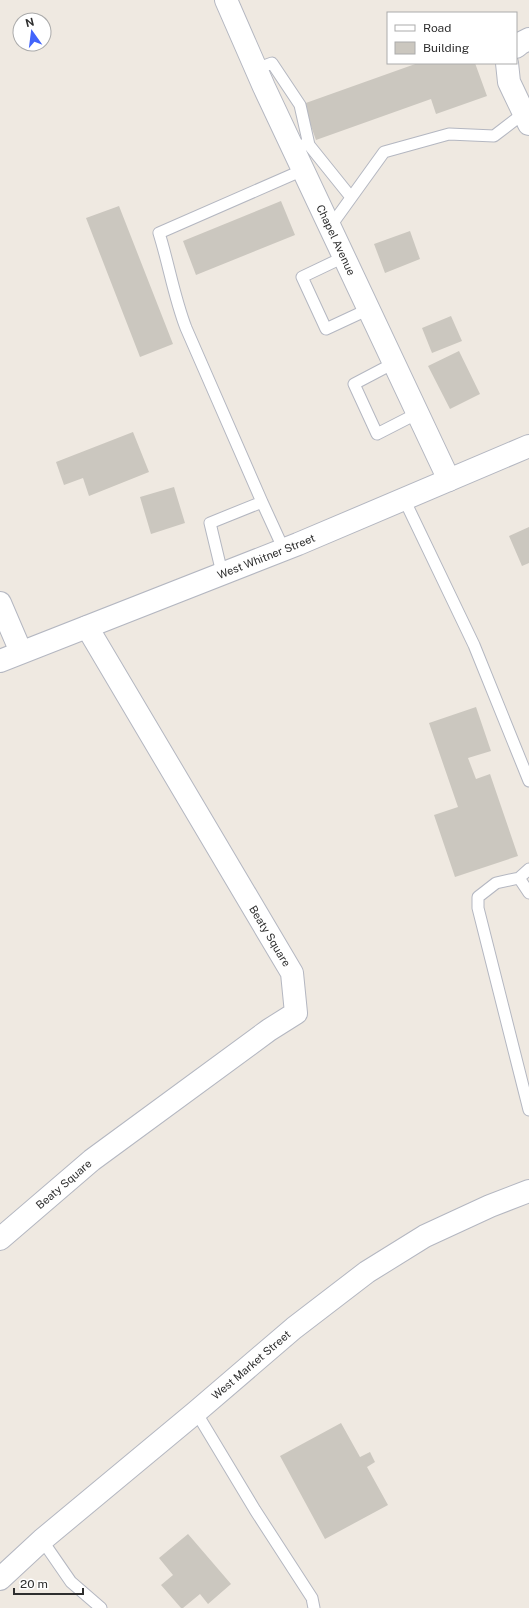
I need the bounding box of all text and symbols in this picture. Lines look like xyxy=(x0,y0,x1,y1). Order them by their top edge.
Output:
north arrow xyxy=(12,12,52,52)
legend xyxy=(387,12,517,64)
text: N xyxy=(24,15,35,29)
text: Road xyxy=(423,21,451,35)
text: Building xyxy=(423,41,469,55)
street label: Chapel Avenue xyxy=(314,203,358,277)
street label: West Whitner Street xyxy=(216,532,317,581)
street label: Beaty Square xyxy=(247,903,293,969)
street label: Beaty Square xyxy=(34,1157,94,1211)
street label: West Market Street xyxy=(209,1328,293,1402)
scale bar xyxy=(14,1570,83,1596)
text: 20 m xyxy=(20,1577,48,1591)

